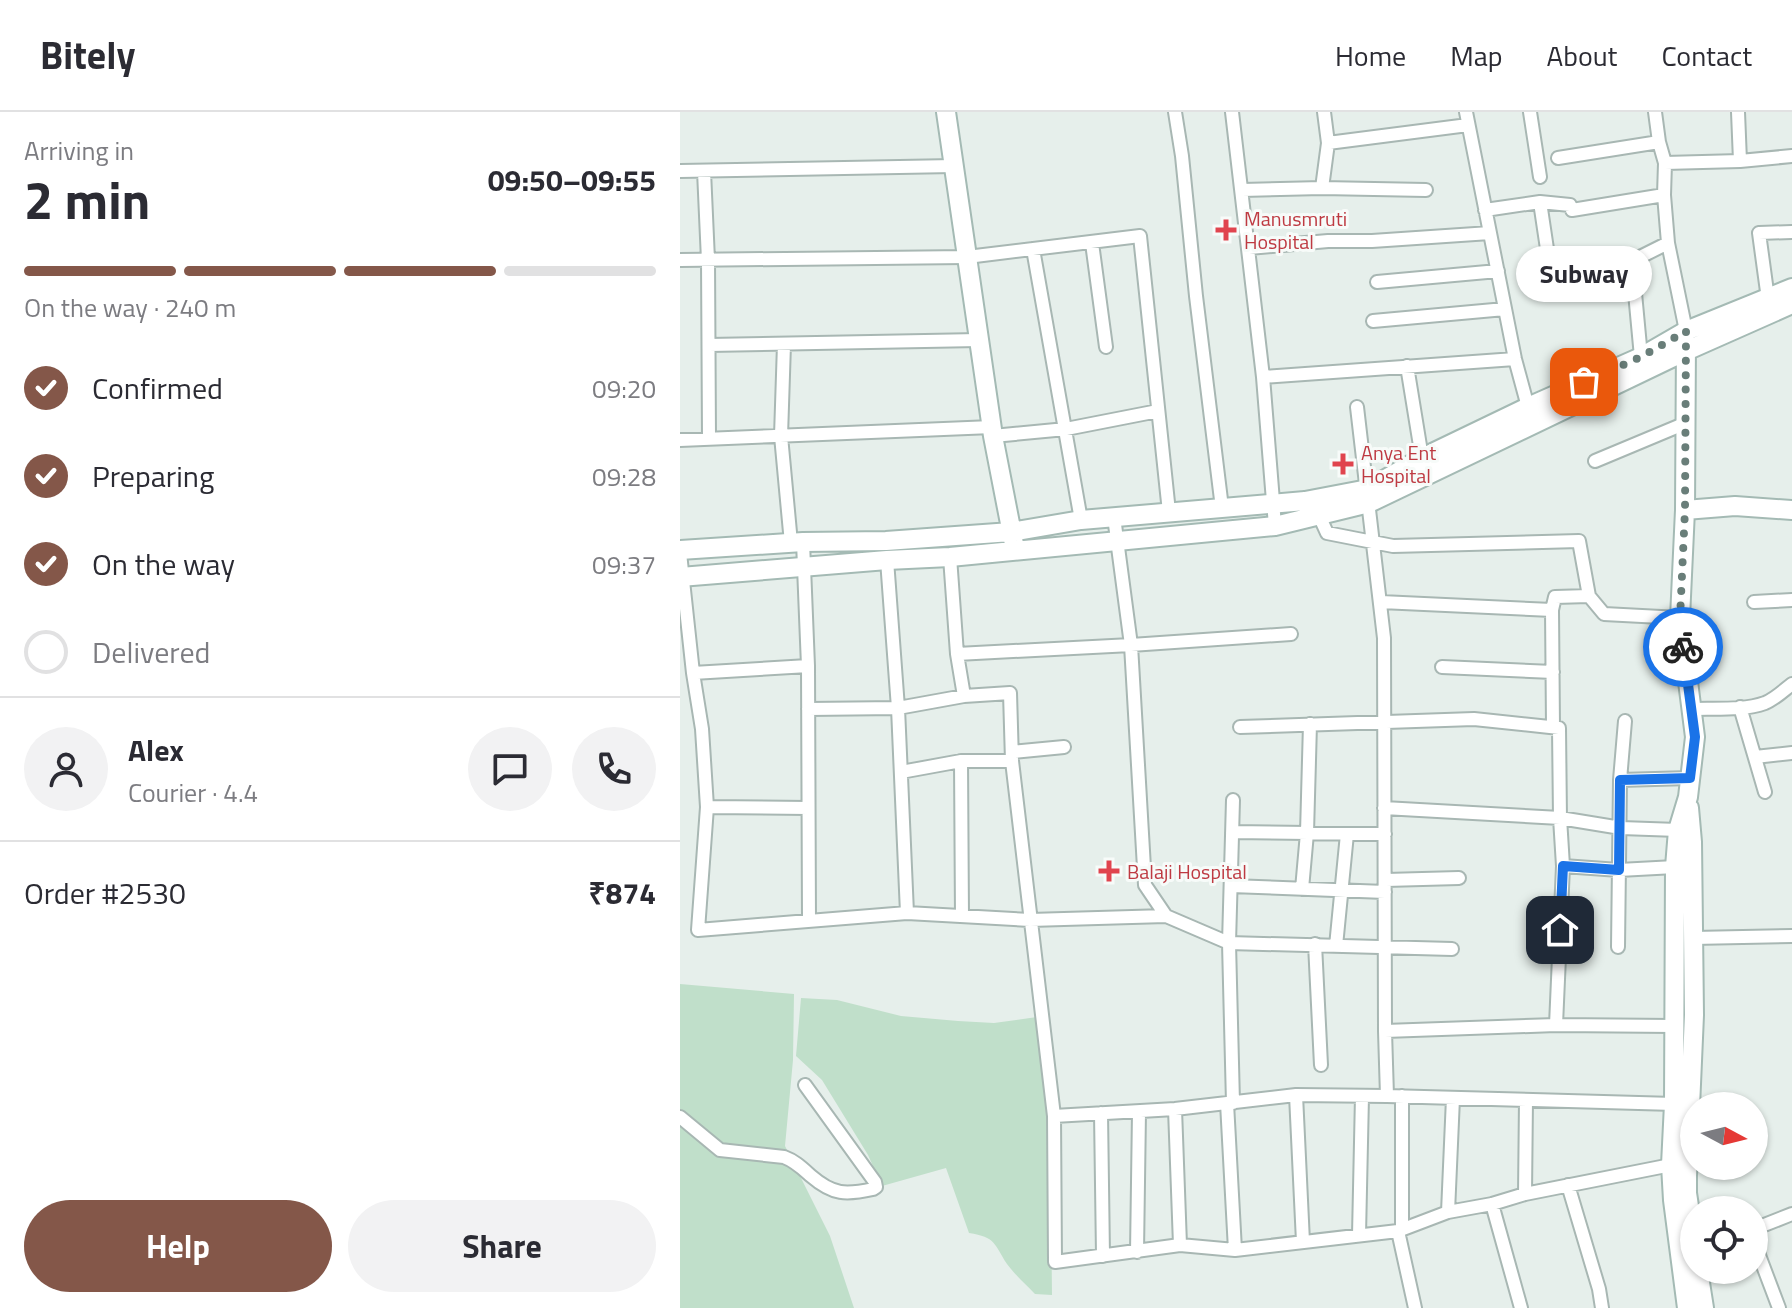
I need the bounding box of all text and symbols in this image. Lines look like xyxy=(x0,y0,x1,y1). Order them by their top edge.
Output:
text: Bitely xyxy=(40,26,135,84)
text: Home xyxy=(1335,34,1406,77)
text: Map xyxy=(1450,34,1503,77)
text: About xyxy=(1547,34,1617,77)
text: Contact xyxy=(1661,34,1752,77)
text: Arriving in xyxy=(24,131,134,170)
text: 09:50–09:55 xyxy=(488,157,656,203)
text: 2 min xyxy=(24,160,150,239)
place label: Manusmruti Hospital xyxy=(1244,203,1347,257)
marker: Manusmruti Hospital xyxy=(1215,219,1237,241)
callout: Subway xyxy=(1516,246,1652,302)
text: Subway xyxy=(1540,254,1628,293)
text: On the way · 240 m xyxy=(24,288,236,327)
pin xyxy=(1550,348,1618,416)
icon: bag xyxy=(1562,360,1606,404)
text: Confirmed xyxy=(92,365,223,411)
icon: check xyxy=(24,366,68,410)
text: 09:20 xyxy=(592,369,656,408)
place label: Anya Ent Hospital xyxy=(1361,437,1436,491)
text: Preparing xyxy=(92,453,214,499)
marker: Anya Ent Hospital xyxy=(1332,453,1354,475)
icon: check xyxy=(24,454,68,498)
text: 09:28 xyxy=(592,457,656,496)
text: On the way xyxy=(92,541,235,587)
icon: check xyxy=(24,542,68,586)
text: 09:37 xyxy=(592,545,656,584)
courier xyxy=(1643,607,1723,687)
icon: bike xyxy=(1661,625,1705,669)
text: Delivered xyxy=(92,629,210,675)
button: person xyxy=(24,727,108,811)
text: Alex xyxy=(128,727,184,773)
button: chat xyxy=(468,727,552,811)
button: phone xyxy=(572,727,656,811)
text: Courier · 4.4 xyxy=(128,773,258,812)
place label: Balaji Hospital xyxy=(1127,856,1247,887)
marker: Balaji Hospital xyxy=(1098,860,1120,882)
text: Order #2530 xyxy=(24,870,186,916)
text: ₹874 xyxy=(588,870,656,916)
pin xyxy=(1526,896,1594,964)
icon: home xyxy=(1538,908,1582,952)
north arrow xyxy=(1680,1092,1768,1180)
map controls xyxy=(1680,1092,1768,1284)
button: locate xyxy=(1680,1196,1768,1284)
button: Help xyxy=(24,1200,332,1292)
button: Share xyxy=(348,1200,656,1292)

